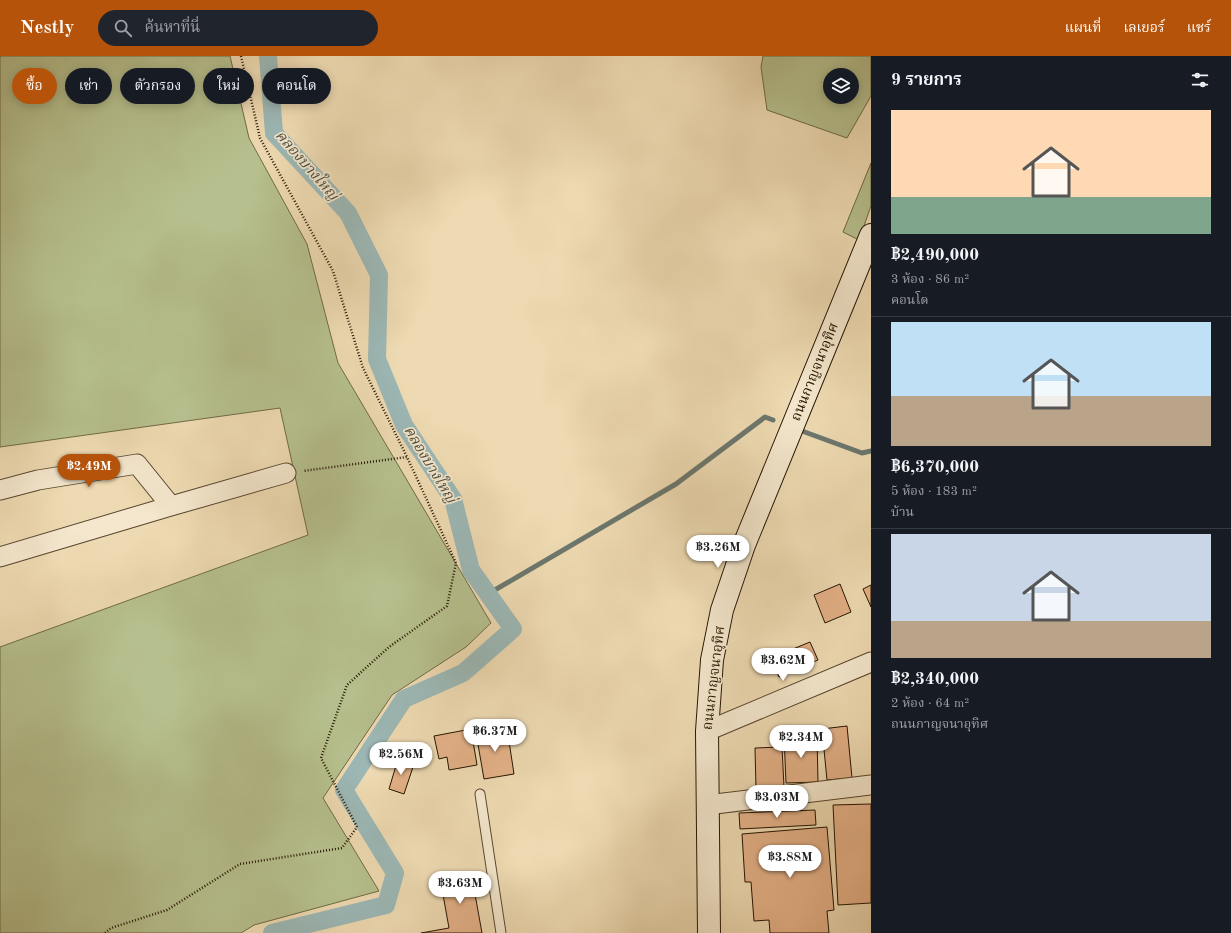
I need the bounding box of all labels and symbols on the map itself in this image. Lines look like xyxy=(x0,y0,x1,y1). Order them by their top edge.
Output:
water label: คลองบางใหญ่ xyxy=(272,125,345,205)
street label: ถนนกาญจนาอุทิศ xyxy=(788,320,842,424)
water label: คลองบางใหญ่ xyxy=(400,421,463,508)
pin: ฿2.49M xyxy=(56,454,122,488)
pin: ฿3.26M xyxy=(685,535,751,569)
street label: ถนนกาญจนาอุทิศ xyxy=(700,625,728,731)
pin: ฿3.62M xyxy=(750,648,816,682)
pin: ฿6.37M xyxy=(462,719,528,753)
pin: ฿2.34M xyxy=(768,725,834,759)
pin: ฿2.56M xyxy=(368,742,434,776)
pin: ฿3.03M xyxy=(744,785,810,819)
pin: ฿3.88M xyxy=(757,845,823,879)
pin: ฿3.63M xyxy=(427,871,493,905)

